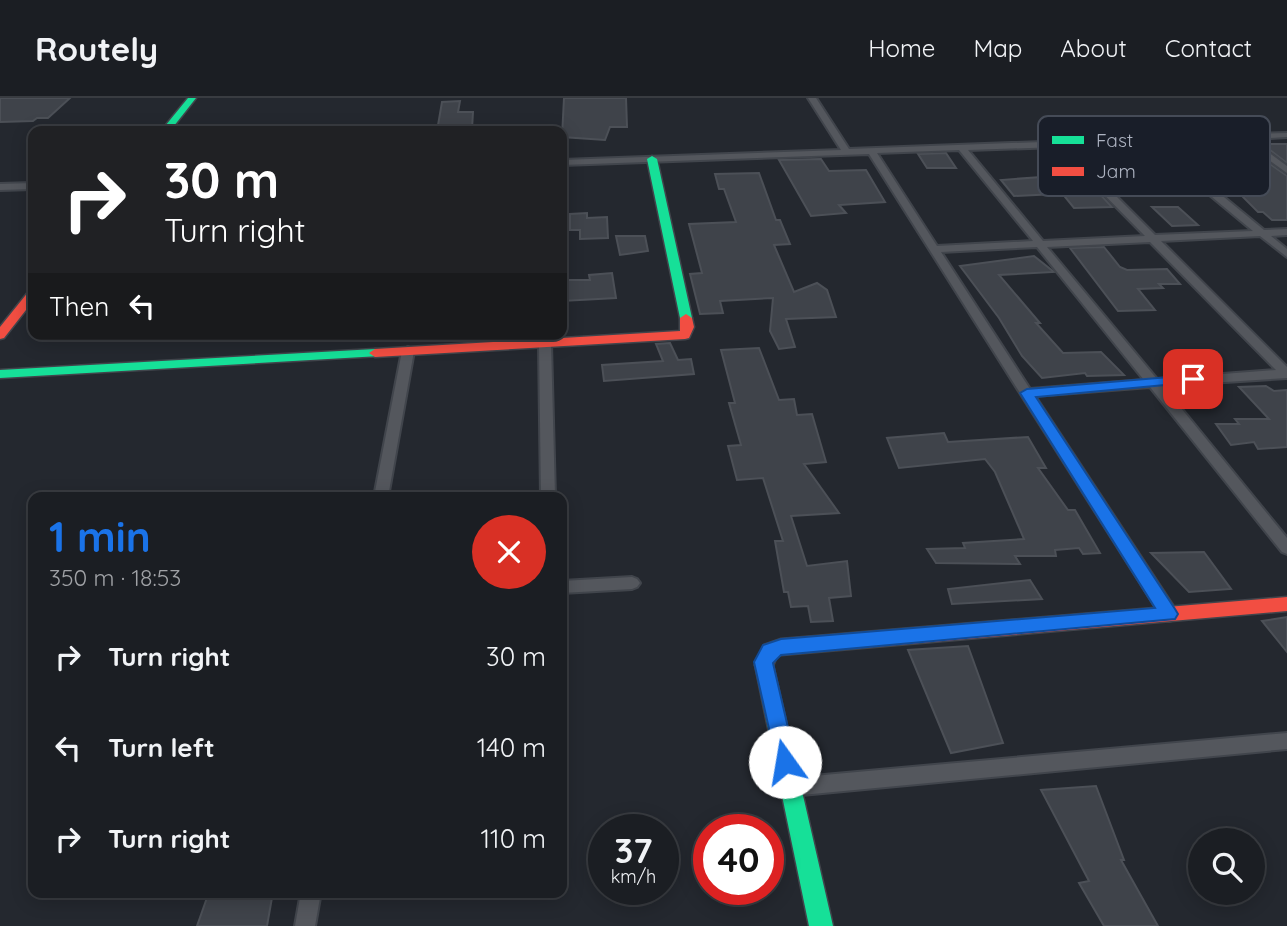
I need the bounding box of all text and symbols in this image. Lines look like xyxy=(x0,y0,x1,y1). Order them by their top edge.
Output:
text: Routely xyxy=(35,28,158,69)
text: Home xyxy=(868,33,935,63)
text: Map xyxy=(973,33,1022,63)
text: About xyxy=(1060,33,1127,63)
text: Contact xyxy=(1165,33,1252,63)
legend xyxy=(1038,116,1270,196)
text: Fast xyxy=(1096,128,1133,152)
text: 30 m xyxy=(164,149,279,210)
icon: right xyxy=(49,154,140,245)
text: Jam xyxy=(1096,159,1136,183)
text: Turn right xyxy=(164,210,305,250)
icon: left xyxy=(123,287,161,325)
text: Then xyxy=(49,290,109,323)
pin xyxy=(1163,349,1223,409)
icon: arrive xyxy=(1174,360,1212,398)
text: 1 min xyxy=(49,510,151,563)
button: close xyxy=(472,515,546,589)
text: 350 m · 18:53 xyxy=(49,563,181,592)
icon: right xyxy=(49,638,87,676)
text: Turn right xyxy=(108,640,230,673)
text: 30 m xyxy=(486,640,546,673)
position arrow xyxy=(748,725,822,799)
icon: left xyxy=(49,729,87,767)
text: Turn left xyxy=(108,731,215,764)
text: 140 m xyxy=(477,731,546,764)
speed limit sign: 40 xyxy=(693,814,784,905)
icon: right xyxy=(49,820,87,858)
text: Turn right xyxy=(108,822,230,855)
text: 110 m xyxy=(480,822,546,855)
text: 37 xyxy=(614,828,653,872)
map controls xyxy=(1188,828,1265,905)
button: search xyxy=(1188,828,1265,905)
text: km/h xyxy=(611,865,656,888)

